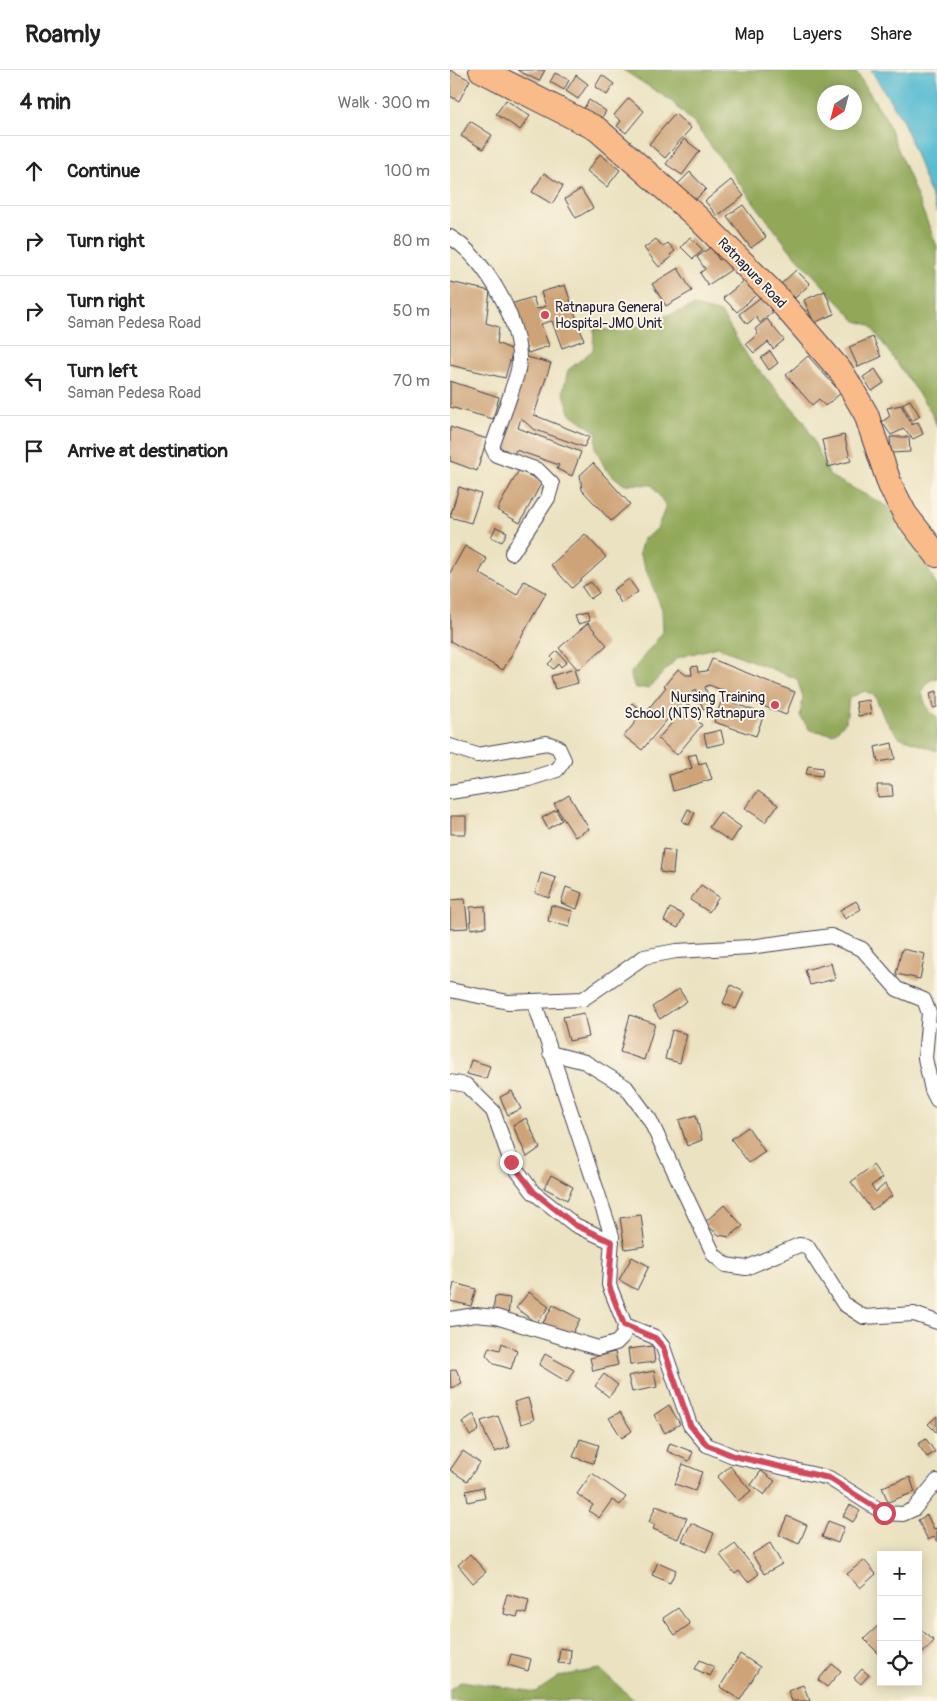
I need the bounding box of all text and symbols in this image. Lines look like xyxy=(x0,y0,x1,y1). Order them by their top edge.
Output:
text: Roamly xyxy=(25,20,100,49)
text: Map xyxy=(735,23,764,46)
text: Layers xyxy=(792,23,842,46)
text: Share xyxy=(870,23,912,46)
north arrow xyxy=(817,85,862,130)
text: 4 min xyxy=(20,89,71,116)
text: Walk · 300 m xyxy=(338,93,430,113)
icon: ahead xyxy=(20,157,48,185)
text: Continue xyxy=(67,159,140,183)
text: 100 m xyxy=(384,161,430,181)
icon: right xyxy=(20,227,48,255)
text: Turn right xyxy=(67,229,145,253)
text: 80 m xyxy=(393,231,430,251)
street label: Ratnapura Road xyxy=(714,234,790,312)
text: Turn right xyxy=(67,289,145,313)
icon: right xyxy=(20,297,48,325)
place label: Ratnapura General Hospital-JMO Unit xyxy=(555,299,663,332)
text: 50 m xyxy=(393,301,430,321)
marker: Ratnapura General Hospital-JMO Unit xyxy=(539,309,551,321)
text: Saman Pedesa Road xyxy=(67,313,201,333)
text: Turn left xyxy=(67,359,137,383)
icon: left xyxy=(20,367,48,395)
text: 70 m xyxy=(393,371,430,391)
text: Saman Pedesa Road xyxy=(67,383,201,403)
icon: arrive xyxy=(20,437,48,465)
text: Arrive at destination xyxy=(67,439,228,463)
place label: Nursing Training School (NTS) Ratnapura xyxy=(625,689,765,722)
marker: Nursing Training School (NTS) Ratnapura xyxy=(769,699,781,711)
route end xyxy=(500,1151,523,1174)
route start xyxy=(873,1502,896,1525)
map controls xyxy=(877,1551,922,1686)
button: + xyxy=(877,1551,922,1596)
button: − xyxy=(877,1596,922,1641)
button: locate xyxy=(877,1641,922,1686)

